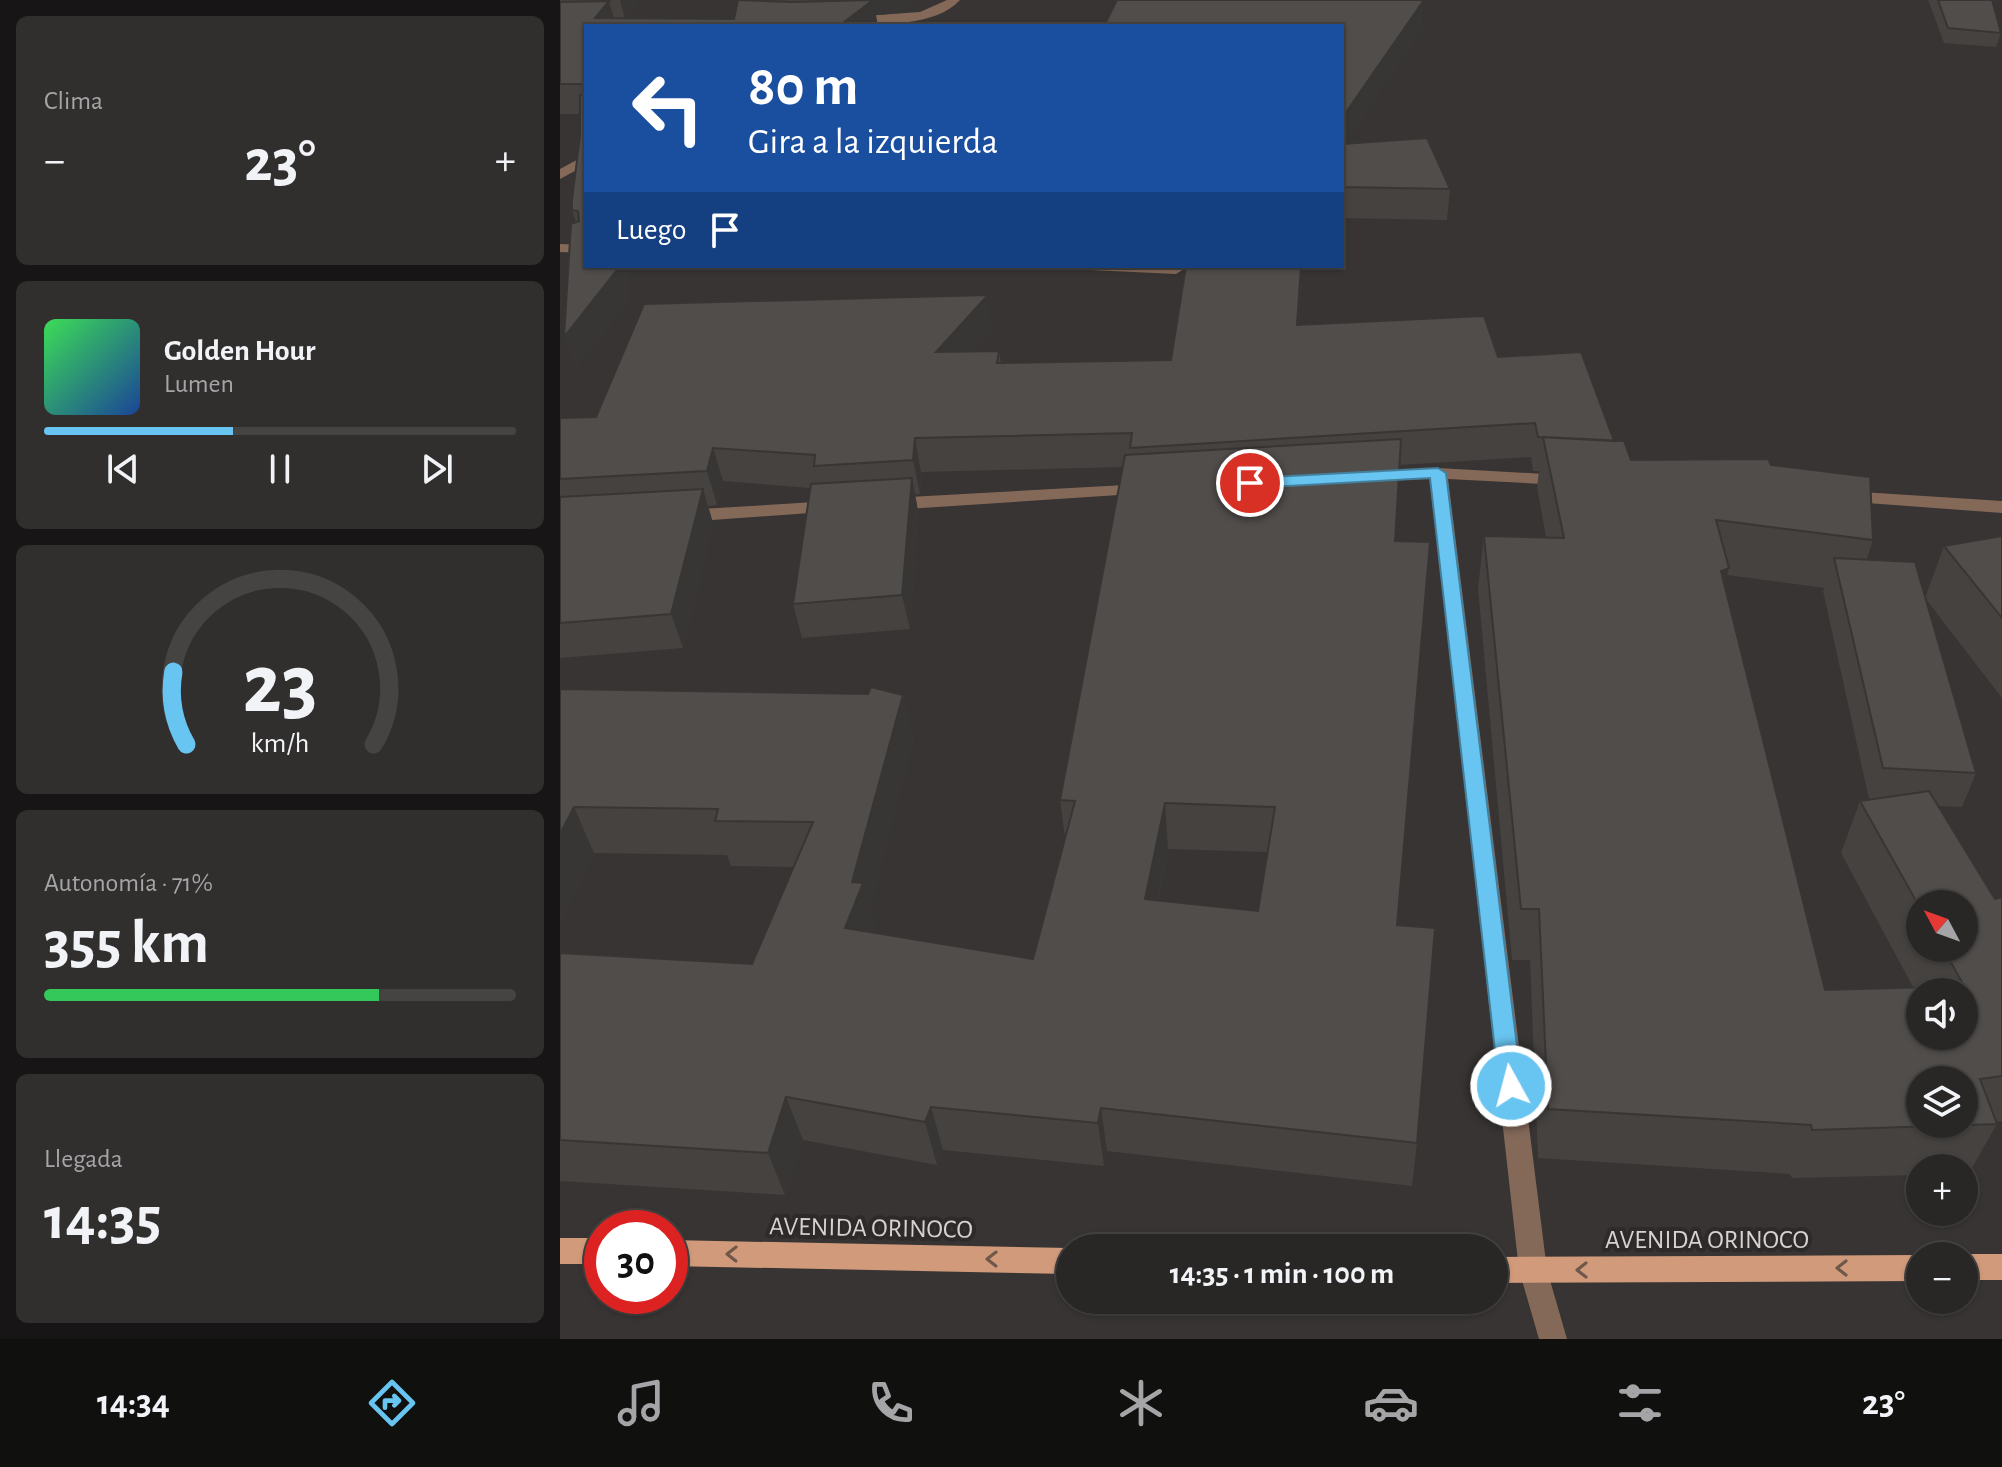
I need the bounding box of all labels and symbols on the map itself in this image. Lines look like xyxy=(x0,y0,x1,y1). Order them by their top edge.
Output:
pin xyxy=(1216,449,1284,517)
north arrow xyxy=(1906,890,1978,962)
position arrow xyxy=(1469,1044,1553,1128)
speed limit sign: 30 xyxy=(584,1210,688,1314)
street label: AVENIDA ORINOCO xyxy=(769,1213,973,1243)
street label: AVENIDA ORINOCO xyxy=(1605,1227,1809,1253)
one-way arrow xyxy=(725,1245,738,1263)
one-way arrow xyxy=(985,1251,998,1268)
one-way arrow xyxy=(1835,1259,1848,1277)
one-way arrow xyxy=(1575,1261,1588,1279)

